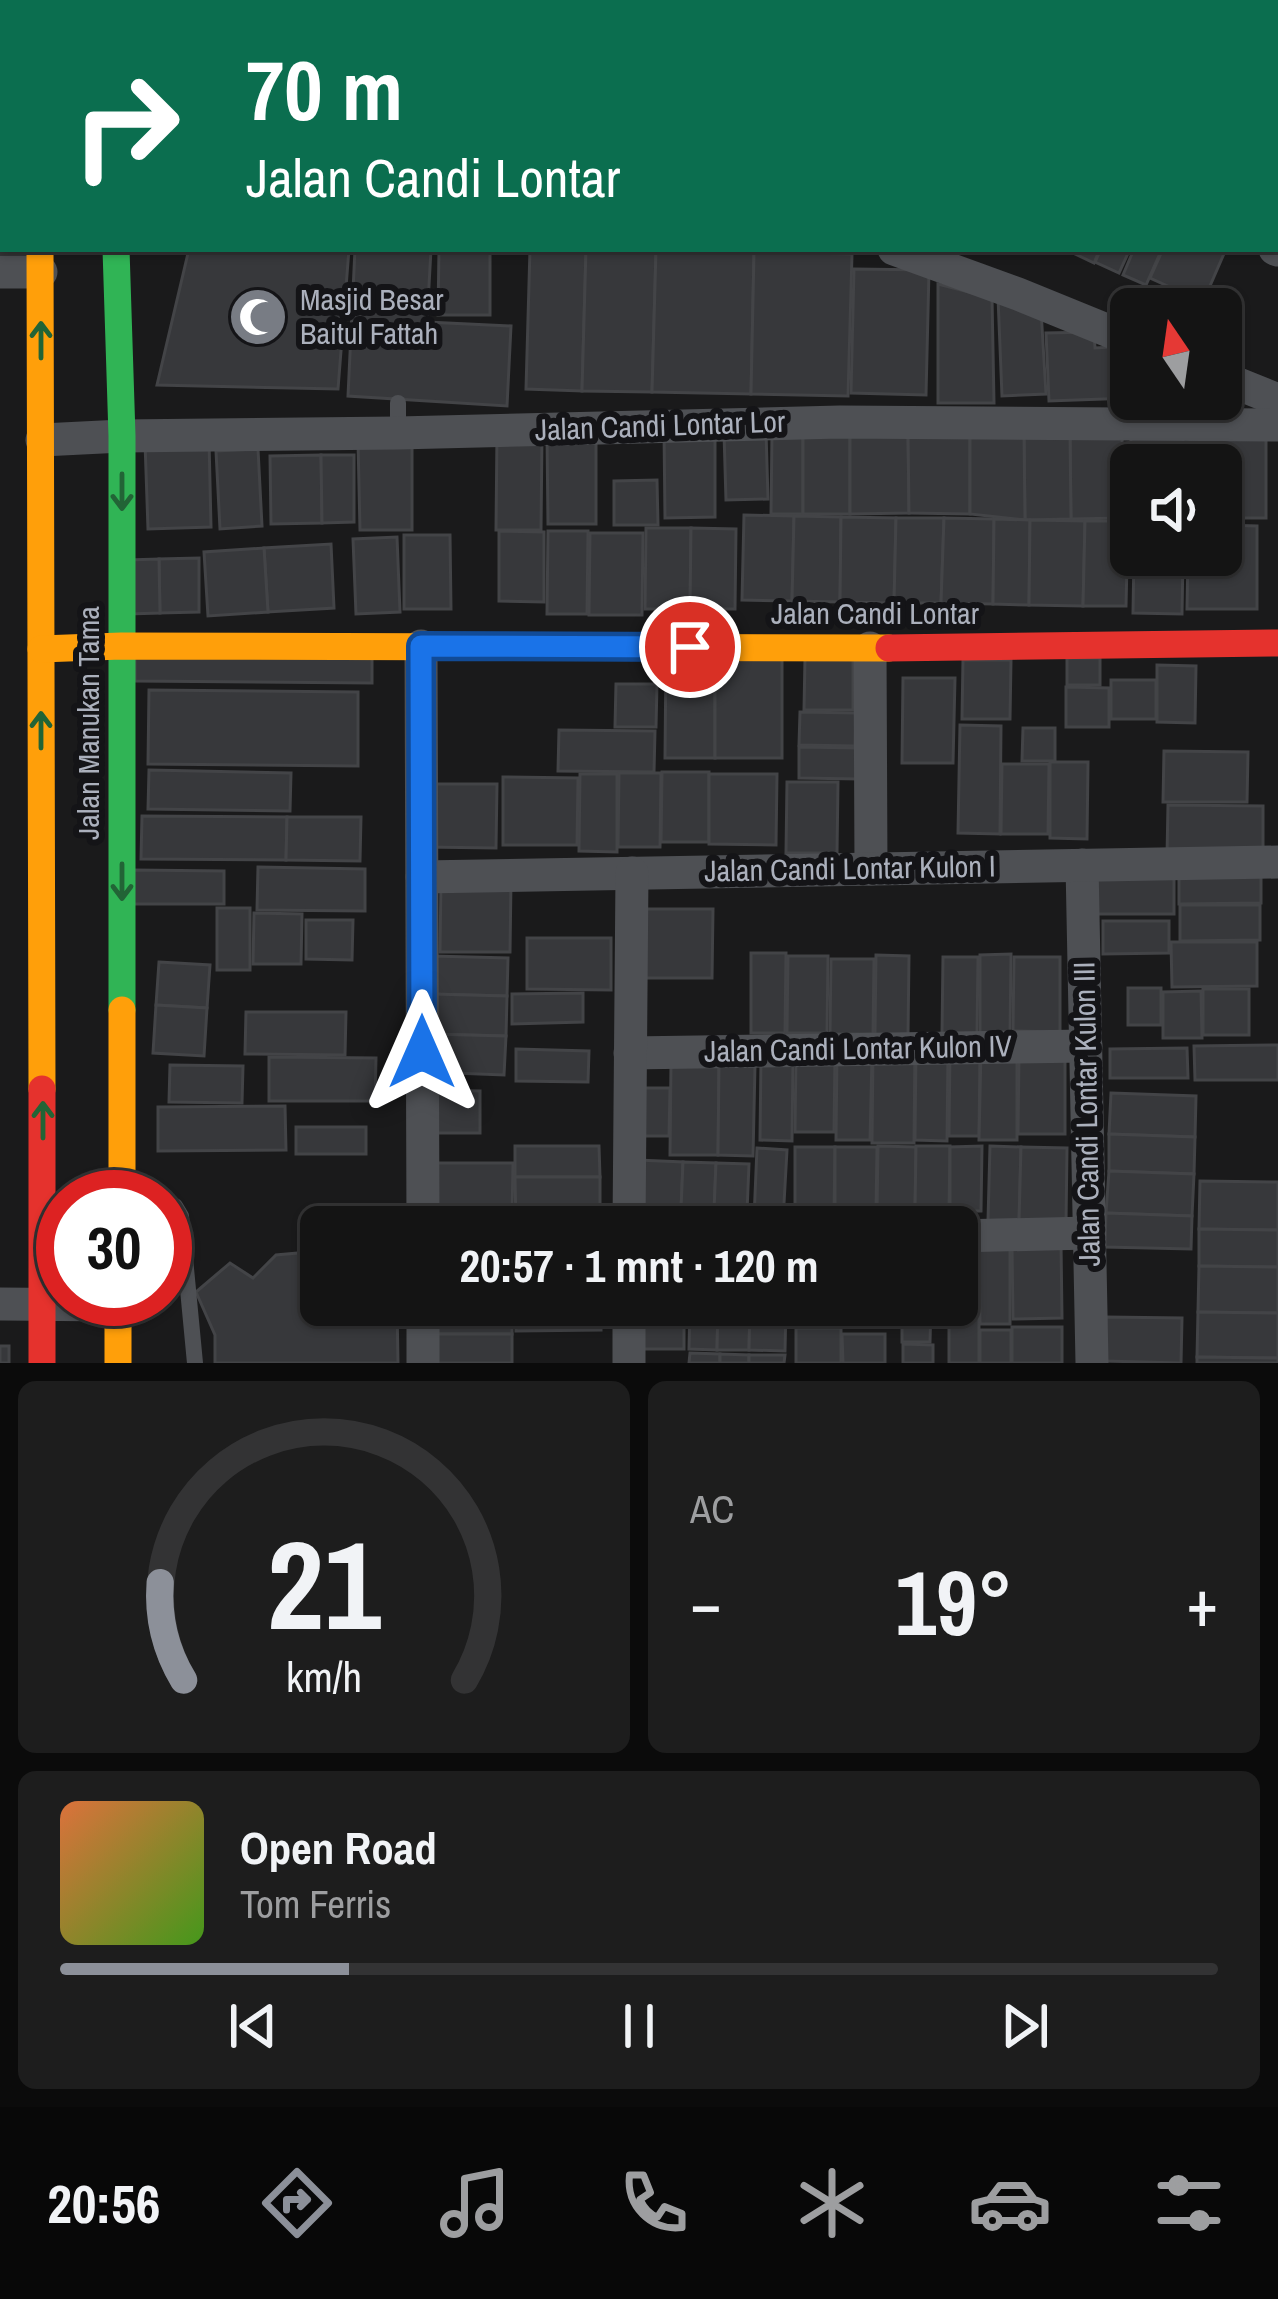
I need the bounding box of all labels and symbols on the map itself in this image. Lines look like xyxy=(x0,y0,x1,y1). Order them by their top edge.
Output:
place label: Masjid Besar Baitul Fattah xyxy=(300,279,444,353)
mosque icon: Masjid Besar Baitul Fattah xyxy=(227,286,289,348)
north arrow xyxy=(1110,288,1242,420)
one-way arrow xyxy=(30,321,52,360)
street label: Jalan Candi Lontar Lor xyxy=(534,401,787,449)
one-way arrow xyxy=(111,472,133,511)
street label: Jalan Candi Lontar xyxy=(771,593,980,633)
pin xyxy=(639,596,741,698)
street label: Jalan Manukan Tama xyxy=(68,606,108,840)
one-way arrow xyxy=(30,711,52,750)
street label: Jalan Candi Lontar Kulon I xyxy=(704,845,996,891)
one-way arrow xyxy=(111,862,133,901)
street label: Jalan Candi Lontar Kulon III xyxy=(1063,961,1109,1267)
position arrow xyxy=(359,989,485,1115)
street label: Jalan Candi Lontar Kulon IV xyxy=(704,1025,1013,1071)
one-way arrow xyxy=(31,1101,54,1140)
speed limit sign: 30 xyxy=(36,1170,192,1326)

